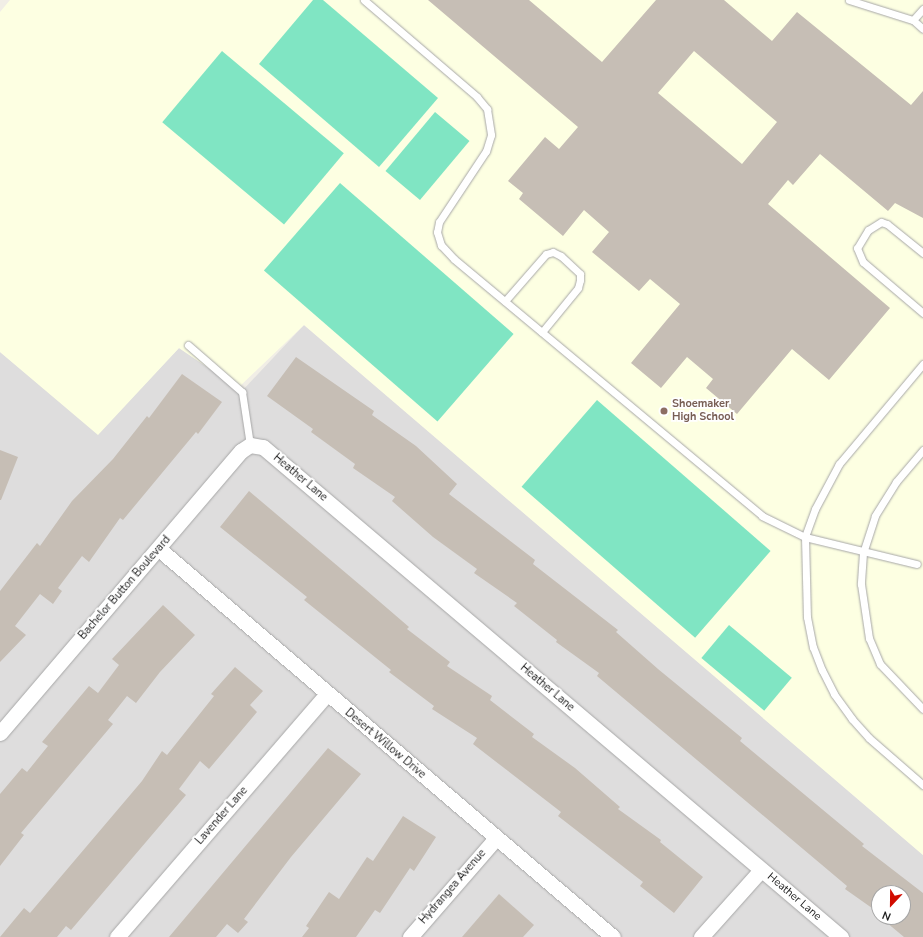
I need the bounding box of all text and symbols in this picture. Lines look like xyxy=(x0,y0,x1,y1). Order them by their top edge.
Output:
place label: Shoemaker High School xyxy=(672,398,734,424)
marker: Shoemaker High School xyxy=(659,406,669,416)
street label: Heather Lane xyxy=(270,452,330,504)
street label: Bachelor Button Boulevard xyxy=(76,533,174,643)
street label: Heather Lane xyxy=(517,662,577,714)
street label: Desert Willow Drive xyxy=(342,706,428,782)
street label: Lavender Lane xyxy=(193,784,251,848)
street label: Hydrangea Avenue xyxy=(417,847,489,927)
street label: Heather Lane xyxy=(764,871,824,923)
north arrow xyxy=(871,885,911,925)
text: N xyxy=(880,907,893,924)

